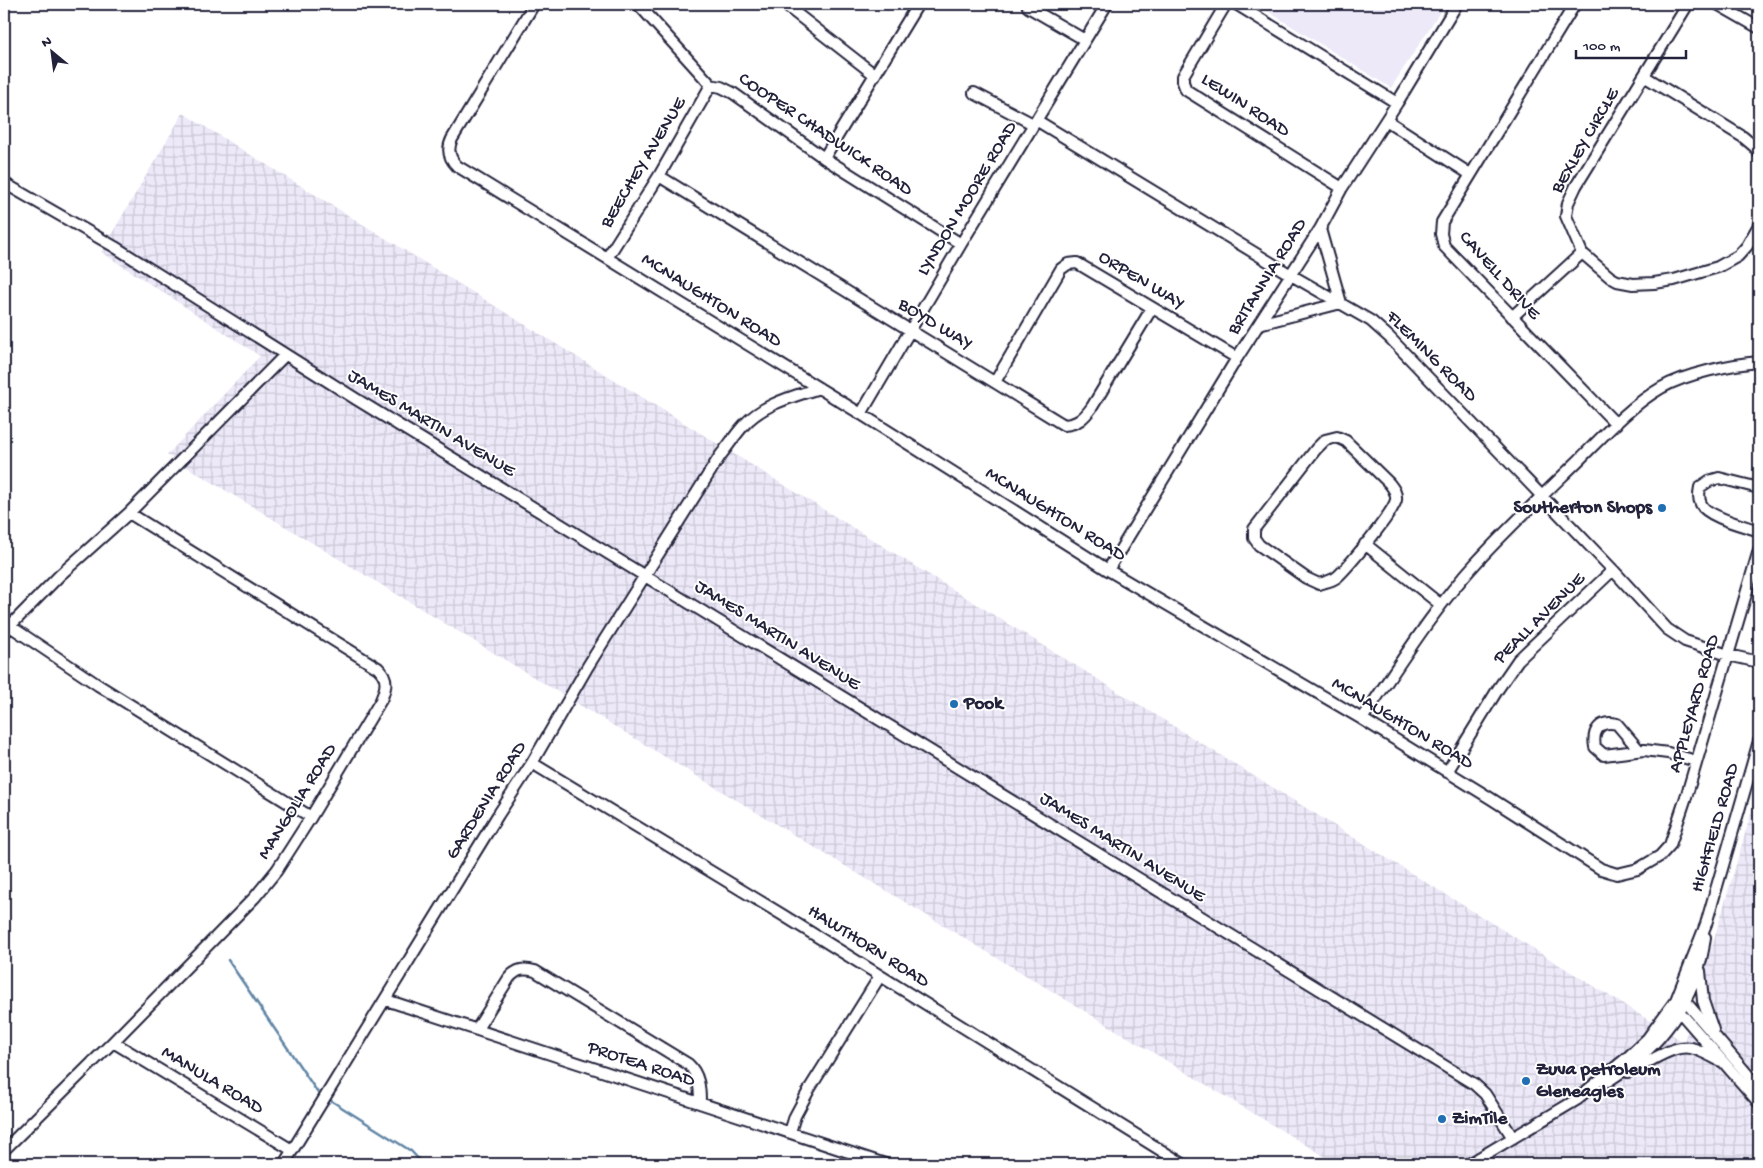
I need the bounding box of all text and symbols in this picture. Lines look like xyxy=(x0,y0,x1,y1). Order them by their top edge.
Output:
north arrow xyxy=(28,28,78,78)
scale bar xyxy=(1576,28,1686,60)
text: N xyxy=(39,33,55,52)
text: 100 m xyxy=(1582,38,1621,56)
street label: COOPER CHADWICK ROAD xyxy=(733,68,917,202)
street label: LEWIN ROAD xyxy=(1196,69,1294,144)
street label: BEXLEY CIRCLE xyxy=(1546,83,1626,199)
street label: BEECHEY AVENUE xyxy=(595,92,693,233)
street label: LYNDON MOORE ROAD xyxy=(913,117,1024,280)
street label: BRITANNIA ROAD xyxy=(1223,214,1313,340)
street label: CAVELL DRIVE xyxy=(1453,227,1546,326)
street label: ORPEN WAY xyxy=(1094,246,1189,316)
street label: MCNAUGHTON ROAD xyxy=(636,248,786,354)
street label: BOYD WAY xyxy=(893,293,977,356)
street label: FLEMING ROAD xyxy=(1380,306,1482,408)
street label: JAMES MARTIN AVENUE xyxy=(343,365,520,484)
street label: MCNAUGHTON ROAD xyxy=(980,462,1130,568)
place label: Southerton Shops xyxy=(1514,497,1653,520)
marker: Southerton Shops xyxy=(1656,502,1668,514)
street label: PEALL AVENUE xyxy=(1488,567,1592,671)
street label: JAMES MARTIN AVENUE xyxy=(690,575,865,697)
street label: APPLEYARD ROAD xyxy=(1664,632,1726,776)
street label: MCNAUGHTON ROAD xyxy=(1327,673,1478,776)
place label: Pook xyxy=(963,693,1005,716)
marker: Pook xyxy=(948,698,960,710)
street label: GARDENIA ROAD xyxy=(441,737,533,864)
street label: MANGOLIA ROAD xyxy=(253,739,343,864)
street label: HIGHFIELD ROAD xyxy=(1687,760,1746,895)
street label: JAMES MARTIN AVENUE xyxy=(1035,787,1210,909)
street label: HAWTHORN ROAD xyxy=(803,900,934,994)
street label: PROTEA ROAD xyxy=(583,1036,698,1093)
street label: MANULA ROAD xyxy=(157,1041,268,1121)
place label: Zuva petroleum Gleneagles xyxy=(1536,1059,1661,1104)
marker: Zuva petroleum Gleneagles xyxy=(1520,1075,1532,1087)
place label: ZimTile xyxy=(1452,1108,1509,1131)
marker: ZimTile xyxy=(1436,1113,1448,1125)

